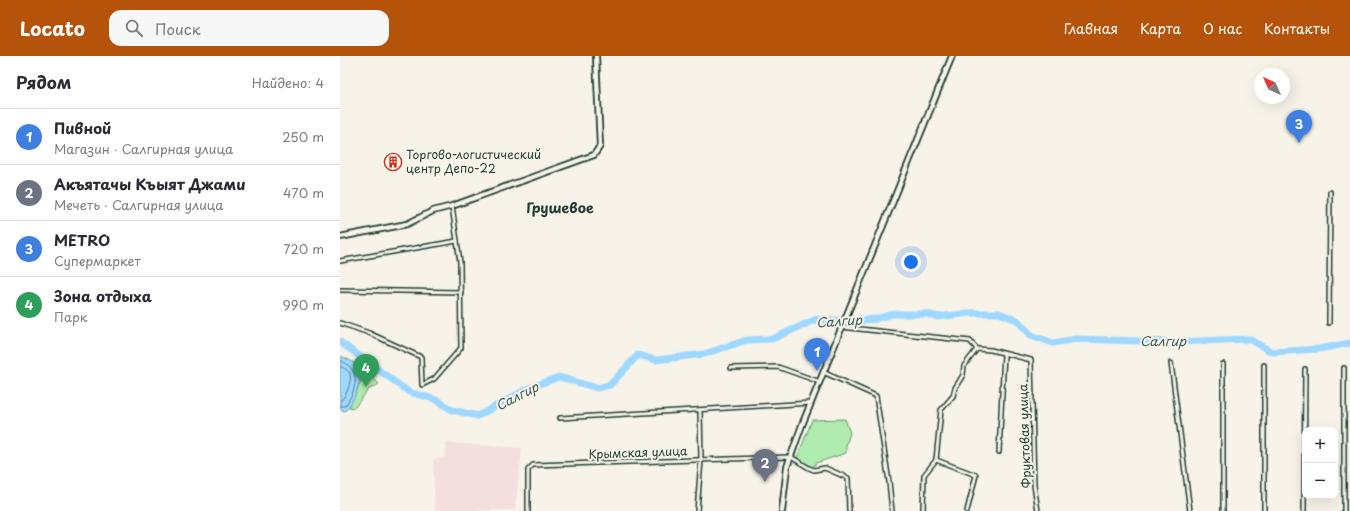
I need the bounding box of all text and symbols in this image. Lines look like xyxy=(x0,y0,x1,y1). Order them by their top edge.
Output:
search box xyxy=(109,10,389,46)
text: Locato xyxy=(20,14,85,42)
icon: search xyxy=(123,17,145,39)
text: Поиск xyxy=(155,17,201,40)
text: Главная xyxy=(1064,18,1118,39)
text: Карта xyxy=(1140,18,1181,39)
text: О нас xyxy=(1203,18,1242,39)
text: Контакты xyxy=(1264,18,1330,39)
north arrow xyxy=(1254,68,1290,104)
text: Рядом xyxy=(16,69,71,95)
text: Найдено: 4 xyxy=(252,73,324,92)
pin: 3 xyxy=(1286,110,1312,143)
text: Пивной xyxy=(54,116,112,139)
text: 1 xyxy=(26,127,32,146)
text: 250 m xyxy=(282,127,324,146)
text: Магазин · Салгирная улица xyxy=(54,139,233,158)
place label: Торгово-логистический центр Депо-22 xyxy=(406,145,541,177)
building icon: Торгово-логистический центр Депо-22 xyxy=(383,152,403,172)
text: Акъятачы Къыят Джами xyxy=(54,172,246,195)
text: 2 xyxy=(24,183,34,202)
text: 470 m xyxy=(283,183,324,202)
text: Мечеть · Салгирная улица xyxy=(54,195,224,214)
district label: Грушевое xyxy=(526,197,594,218)
text: METRO xyxy=(54,228,110,251)
text: 3 xyxy=(25,239,33,258)
text: 720 m xyxy=(284,239,324,258)
text: Супермаркет xyxy=(54,251,141,270)
your location xyxy=(901,252,921,272)
text: Зона отдыха xyxy=(54,284,152,307)
text: 4 xyxy=(25,295,33,314)
text: 990 m xyxy=(283,295,324,314)
text: Парк xyxy=(54,307,88,326)
water label: Салгир xyxy=(815,309,864,332)
water label: Салгир xyxy=(1140,331,1187,350)
pin: 1 xyxy=(804,338,830,371)
pin: 4 xyxy=(353,354,379,387)
water label: Салгир xyxy=(492,376,543,414)
street label: Фруктовая улица xyxy=(1013,383,1035,489)
map controls xyxy=(1302,427,1338,499)
button: + xyxy=(1302,427,1338,463)
street label: Крымская улица xyxy=(588,441,688,463)
pin: 2 xyxy=(752,449,778,482)
button: − xyxy=(1302,463,1338,499)

